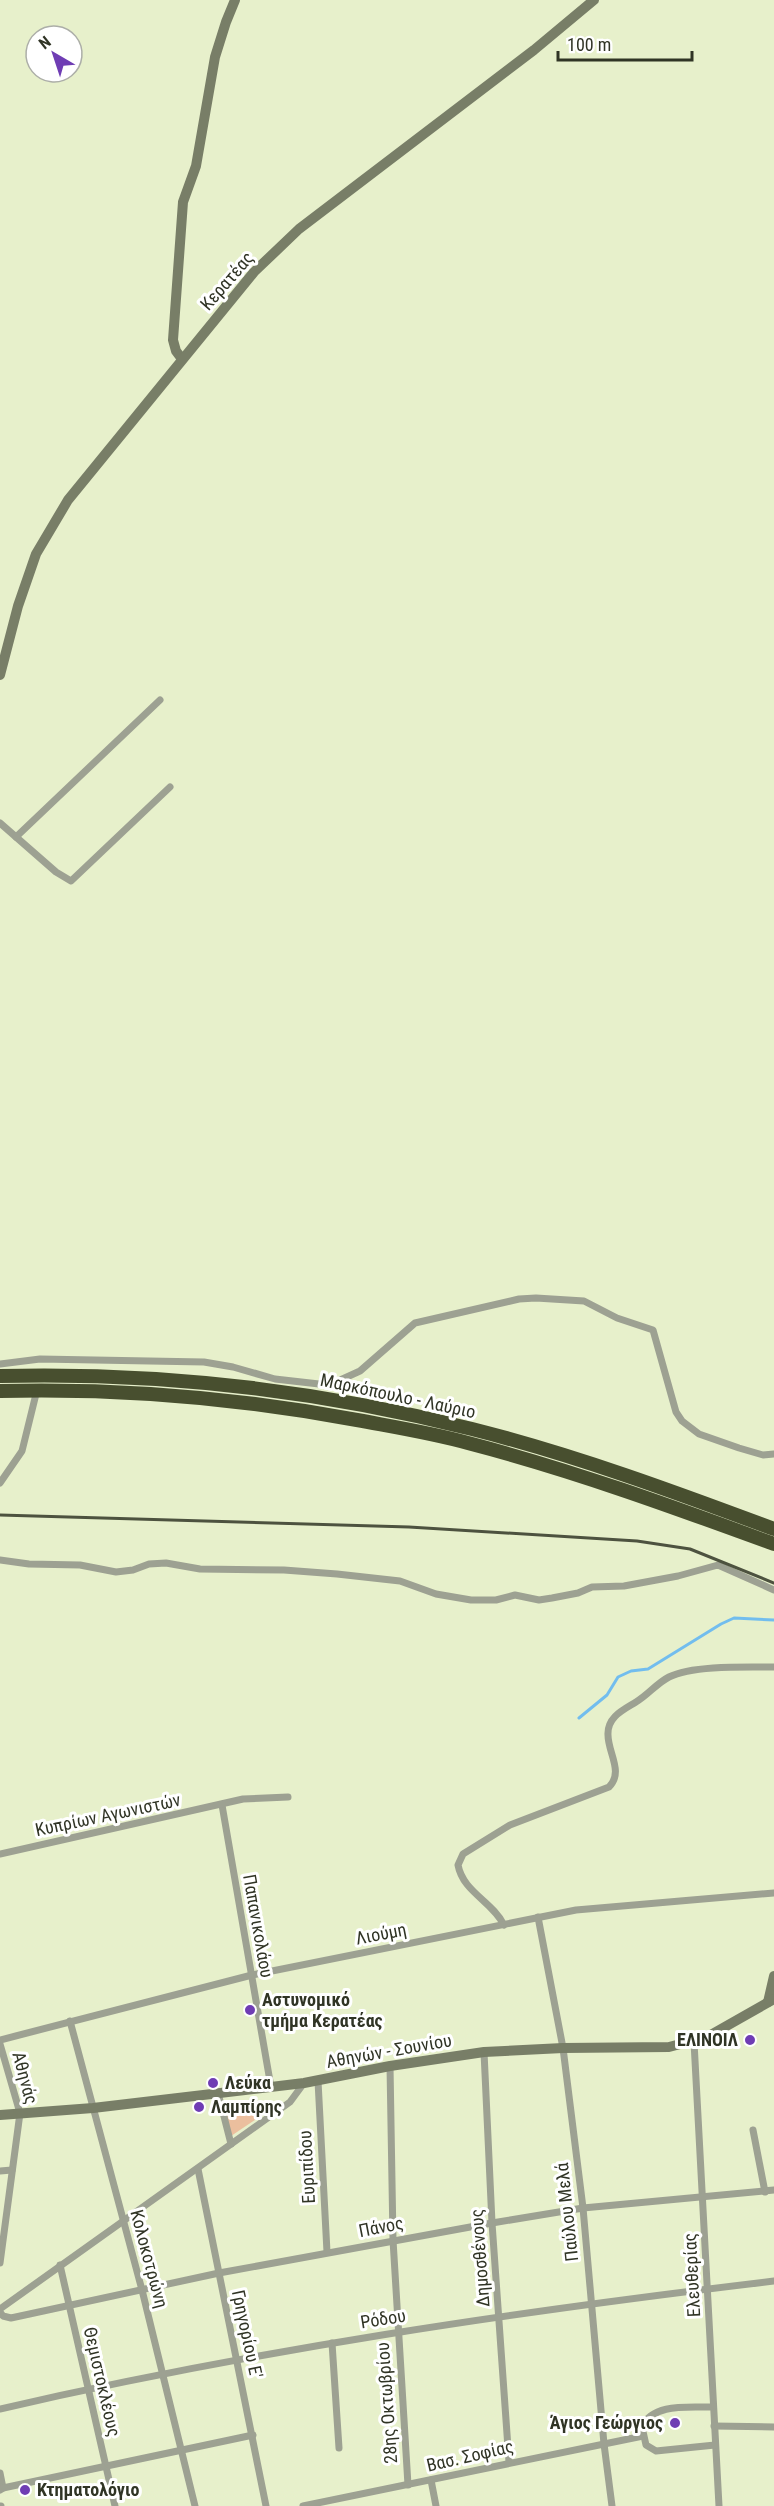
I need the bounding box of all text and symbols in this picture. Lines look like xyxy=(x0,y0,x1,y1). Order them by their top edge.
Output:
north arrow xyxy=(24,24,84,84)
scale bar xyxy=(558,24,692,62)
text: N xyxy=(35,32,55,53)
text: 100 m xyxy=(567,34,611,55)
street label: Κερατέας xyxy=(196,247,258,314)
street label: Μαρκόπουλο - Λαύριο xyxy=(319,1369,478,1422)
street label: Κυπρίων Αγωνιστών xyxy=(33,1789,183,1840)
street label: Παπανικολάου xyxy=(239,1873,278,1979)
street label: Λιούμη xyxy=(354,1918,408,1949)
place label: Αστυνομικό τμήμα Κερατέας xyxy=(262,1989,383,2031)
marker: Αστυνομικό τμήμα Κερατέας xyxy=(243,2003,257,2017)
street label: Αθηνών - Σουνίου xyxy=(325,2029,453,2072)
place label: ΕΛΙΝΟΙΛ xyxy=(677,2029,738,2050)
marker: ΕΛΙΝΟΙΛ xyxy=(743,2033,757,2047)
street label: Αθηνάς xyxy=(8,2049,43,2106)
place label: Λεύκα xyxy=(225,2072,271,2093)
marker: Λεύκα xyxy=(206,2076,220,2090)
place label: Λαμπίρης xyxy=(211,2096,282,2117)
marker: Λαμπίρης xyxy=(192,2100,206,2114)
street label: Ευριπίδου xyxy=(294,2130,319,2204)
street label: Παύλου Μελά xyxy=(551,2162,582,2262)
street label: Κολοκοτρώνη xyxy=(126,2207,173,2310)
street label: Δημοσθένους xyxy=(466,2208,493,2308)
street label: Πάνος xyxy=(357,2212,405,2241)
street label: Ελευθερίας xyxy=(679,2233,704,2318)
street label: Γρηγορίου Ε' xyxy=(228,2288,267,2380)
street label: Ρόδου xyxy=(359,2305,407,2332)
street label: Θεμιστοκλέους xyxy=(80,2325,125,2439)
street label: 28ης Οκτωβρίου xyxy=(372,2342,401,2464)
place label: Άγιος Γεώργιος xyxy=(550,2412,663,2433)
marker: Άγιος Γεώργιος xyxy=(668,2416,682,2430)
street label: Βασ. Σοφίας xyxy=(424,2435,515,2476)
place label: Κτηματολόγιο xyxy=(37,2479,140,2500)
marker: Κτηματολόγιο xyxy=(18,2483,32,2497)

